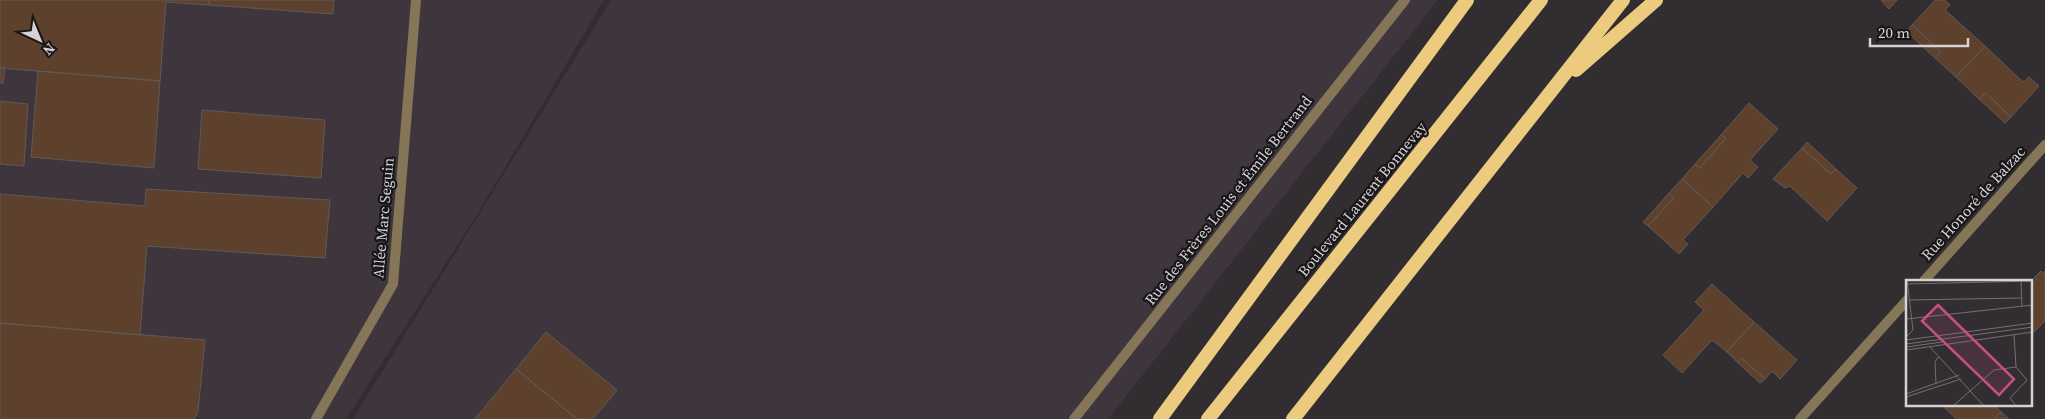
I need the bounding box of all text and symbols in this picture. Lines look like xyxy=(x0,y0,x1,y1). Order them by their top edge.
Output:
north arrow xyxy=(15,15,65,65)
scale bar xyxy=(1870,15,1968,47)
text: 20 m xyxy=(1878,22,1910,43)
text: N xyxy=(38,39,60,60)
street label: Rue des Frères Louis et Émile Bertrand xyxy=(1140,91,1317,309)
street label: Boulevard Laurent Bonnevay xyxy=(1293,117,1431,281)
street label: Rue Honoré de Balzac xyxy=(1916,141,2030,265)
street label: Allée Marc Seguin xyxy=(367,157,399,279)
inset map xyxy=(1906,280,2032,406)

